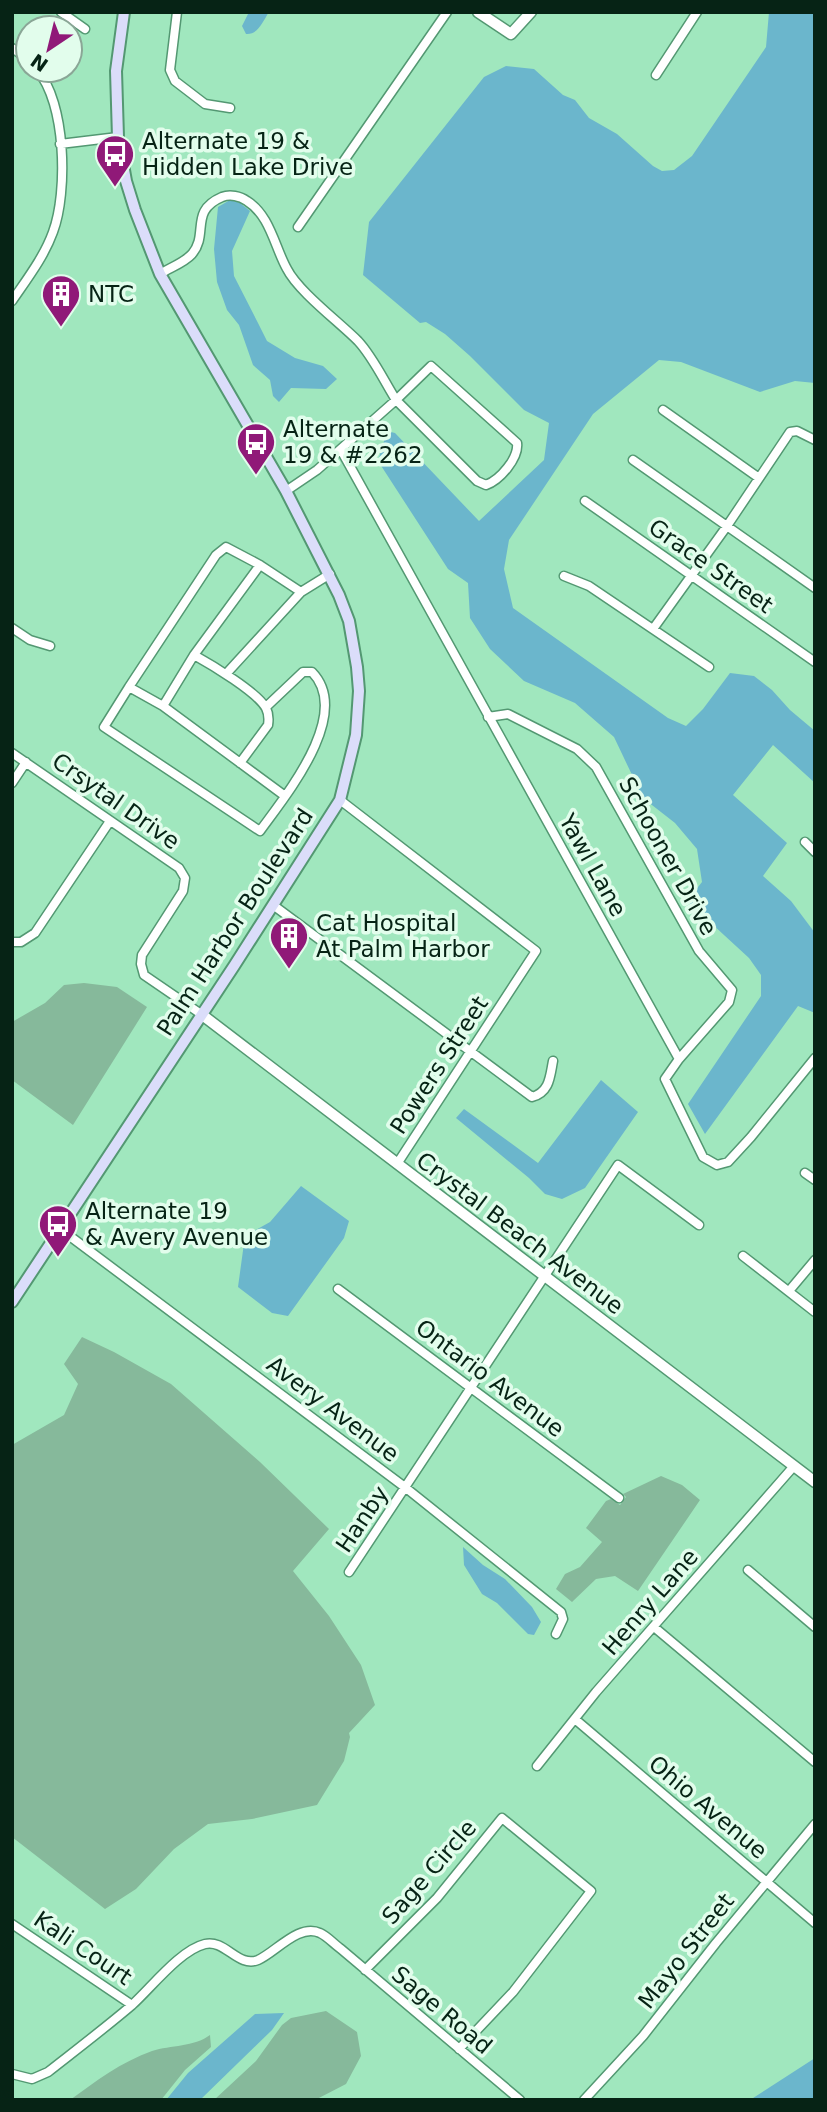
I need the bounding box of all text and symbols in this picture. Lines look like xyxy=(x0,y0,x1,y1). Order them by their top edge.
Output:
north arrow xyxy=(14,14,84,84)
text: N xyxy=(26,49,52,76)
place label: Alternate 19 & Hidden Lake Drive xyxy=(142,128,353,180)
bus stop icon: Alternate 19 & Hidden Lake Drive xyxy=(94,133,136,188)
building icon: NTC xyxy=(40,273,82,328)
place label: NTC xyxy=(88,281,134,307)
place label: Alternate 19 & #2262 xyxy=(283,416,423,468)
bus stop icon: Alternate 19 & #2262 xyxy=(235,421,277,476)
street label: Grace Street xyxy=(644,514,778,618)
street label: Crsytal Drive xyxy=(47,748,185,854)
street label: Schooner Drive xyxy=(614,772,722,940)
street label: Palm Harbor Boulevard xyxy=(152,804,318,1040)
street label: Yawl Lane xyxy=(554,808,632,921)
place label: Cat Hospital At Palm Harbor xyxy=(316,910,490,962)
building icon: Cat Hospital At Palm Harbor xyxy=(268,915,310,970)
street label: Powers Street xyxy=(385,991,493,1139)
street label: Crystal Beach Avenue xyxy=(412,1147,628,1319)
place label: Alternate 19 & Avery Avenue xyxy=(85,1198,268,1250)
bus stop icon: Alternate 19 & Avery Avenue xyxy=(37,1203,79,1258)
street label: Ontario Avenue xyxy=(411,1314,569,1442)
street label: Avery Avenue xyxy=(262,1351,404,1467)
street label: Hanby xyxy=(330,1481,394,1557)
street label: Henry Lane xyxy=(597,1544,703,1660)
street label: Ohio Avenue xyxy=(644,1750,772,1864)
street label: Sage Circle xyxy=(377,1815,481,1929)
street label: Mayo Street xyxy=(633,1888,739,2014)
street label: Kali Court xyxy=(29,1906,137,1990)
street label: Sage Road xyxy=(387,1961,497,2059)

